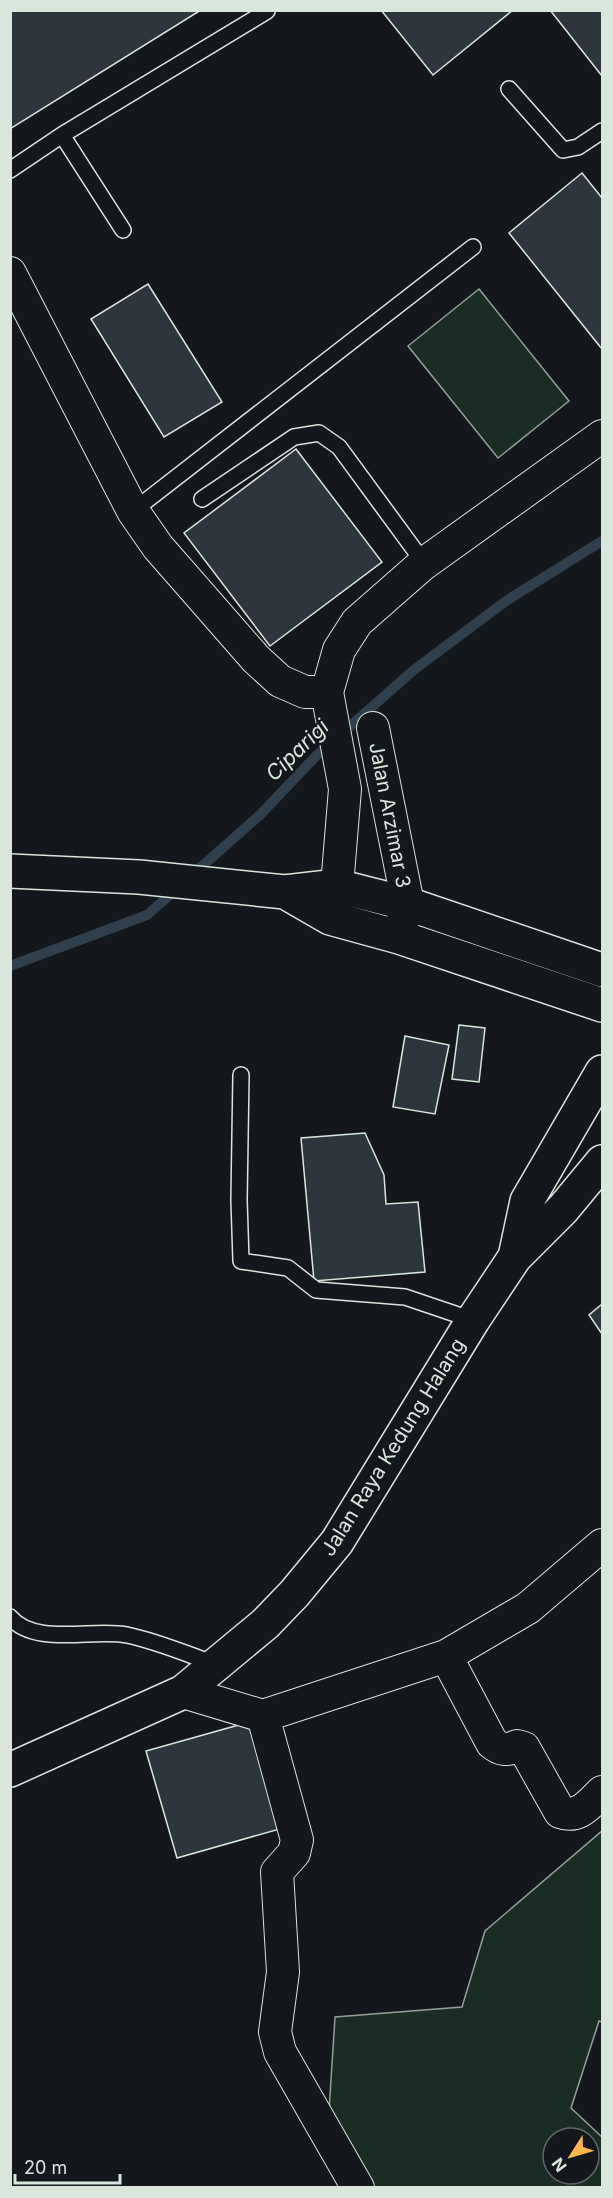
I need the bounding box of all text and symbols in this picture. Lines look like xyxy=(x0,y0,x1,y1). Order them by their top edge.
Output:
water label: Ciparigi xyxy=(260,713,334,786)
street label: Jalan Arzimar 3 xyxy=(364,740,416,890)
street label: Jalan Raya Kedung Halang xyxy=(316,1334,470,1560)
north arrow xyxy=(541,2126,601,2186)
scale bar xyxy=(15,2147,120,2185)
text: N xyxy=(547,2154,571,2176)
text: 20 m xyxy=(24,2157,67,2178)

